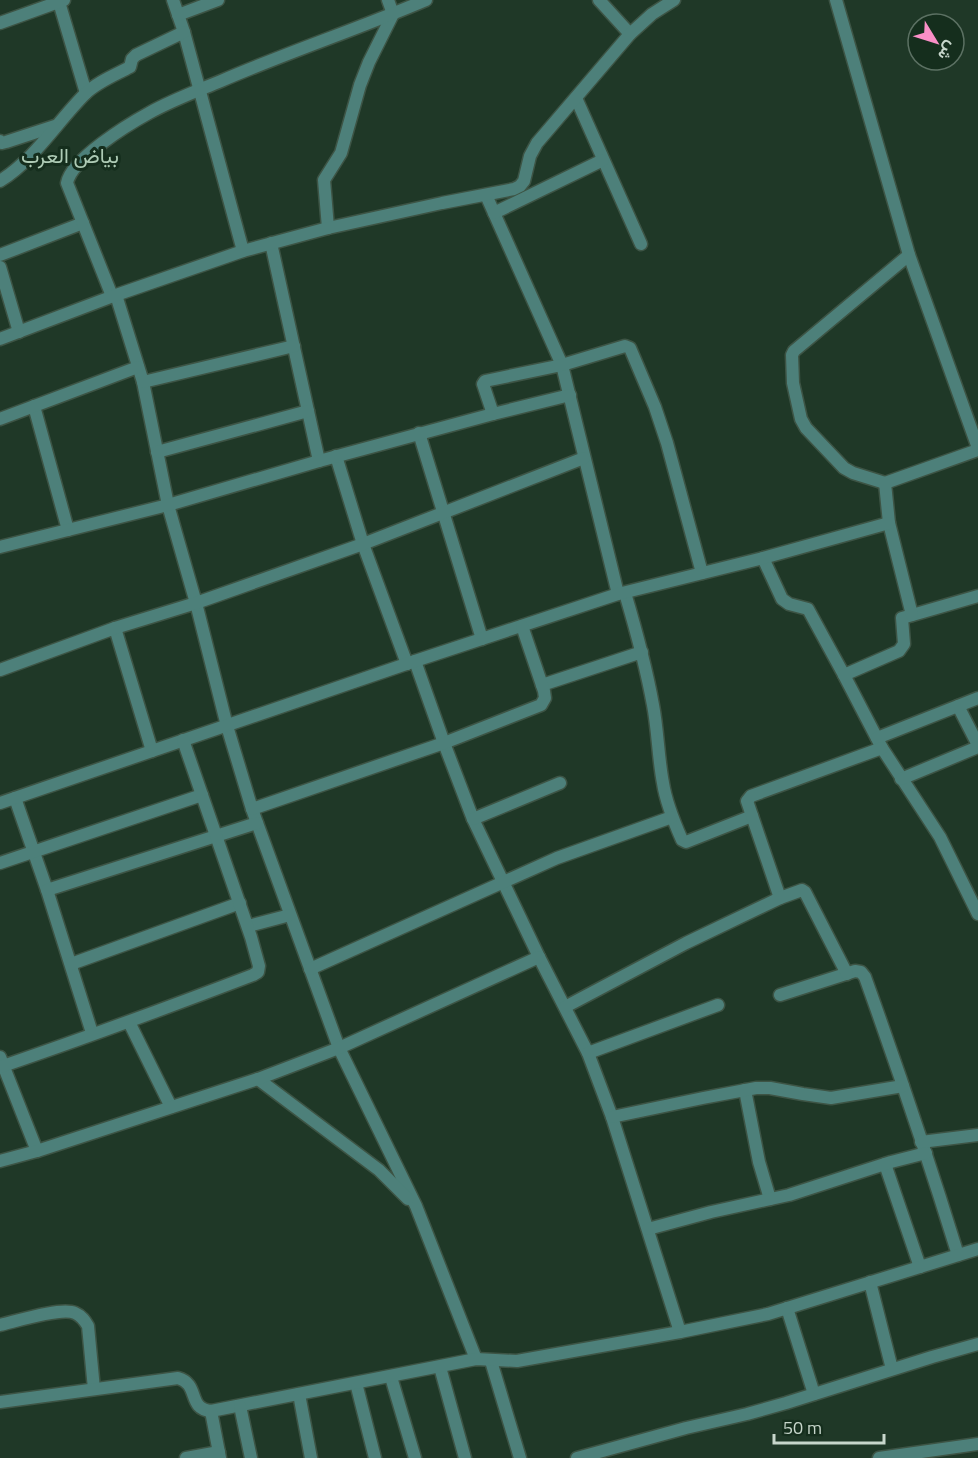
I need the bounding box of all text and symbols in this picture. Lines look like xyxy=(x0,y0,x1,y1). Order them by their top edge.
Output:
north arrow xyxy=(906,12,966,72)
text: ش xyxy=(932,36,963,66)
district label: بياض العرب xyxy=(21,139,119,171)
scale bar xyxy=(774,1407,884,1445)
text: 50 m xyxy=(783,1414,822,1441)

